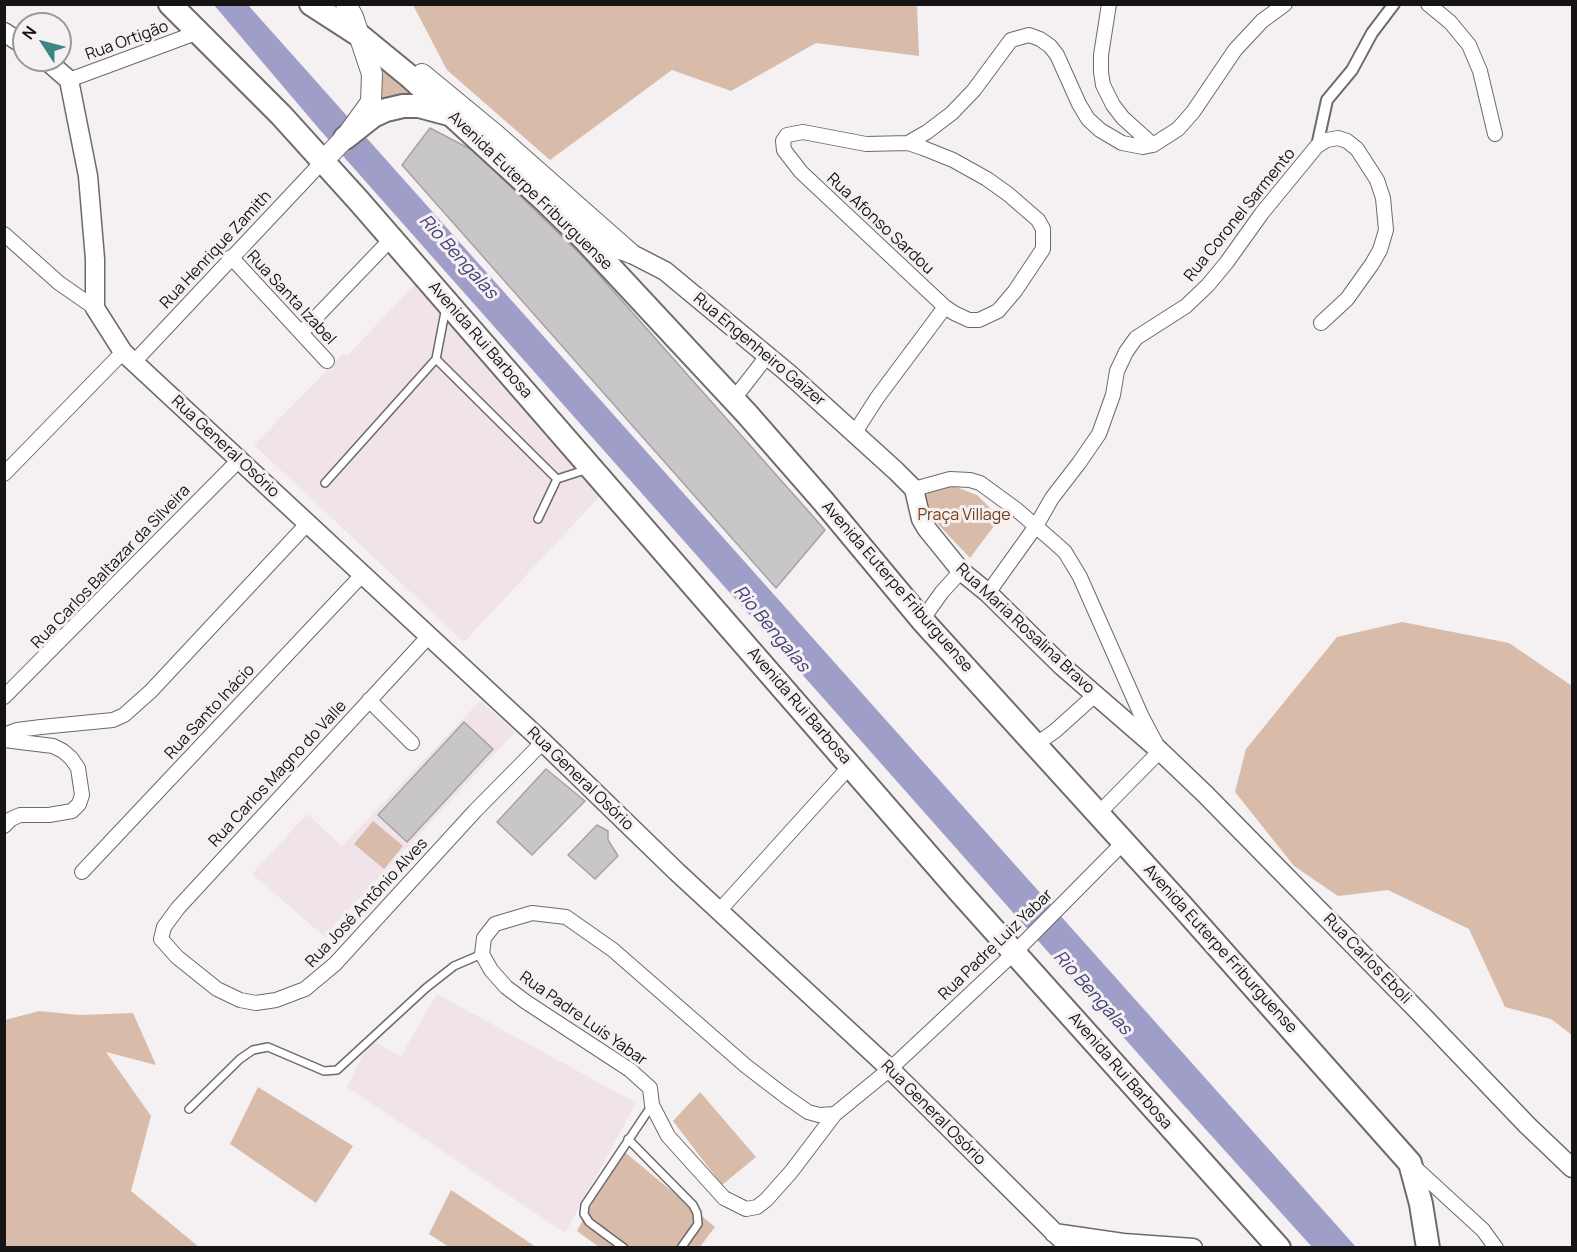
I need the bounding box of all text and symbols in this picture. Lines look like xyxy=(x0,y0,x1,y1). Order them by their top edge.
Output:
north arrow xyxy=(12,12,72,72)
street label: Rua Ortigão xyxy=(83,17,171,65)
text: N xyxy=(17,21,41,44)
street label: Avenida Euterpe Friburguense xyxy=(444,108,616,274)
street label: Rua Coronel Sarmento xyxy=(1180,145,1300,285)
street label: Rua Afonso Sardou xyxy=(822,169,938,279)
street label: Rua Henrique Zamith xyxy=(156,187,276,313)
water label: Rio Bengalas xyxy=(414,210,502,304)
street label: Rua Santa Izabel xyxy=(243,247,339,349)
street label: Avenida Rui Barbosa xyxy=(424,278,536,402)
street label: Rua Engenheiro Gaizer xyxy=(689,289,829,411)
street label: Rua General Osório xyxy=(167,392,283,502)
street label: Rua Carlos Baltazar da Silveira xyxy=(28,481,194,653)
street label: Avenida Euterpe Friburguense xyxy=(817,498,977,676)
park label: Praça Village xyxy=(917,506,1011,526)
street label: Rua Maria Rosalina Bravo xyxy=(952,560,1098,698)
water label: Rio Bengalas xyxy=(729,581,813,677)
street label: Avenida Rui Barbosa xyxy=(743,644,855,768)
street label: Rua Santo Inácio xyxy=(161,661,259,763)
street label: Rua Carlos Magno do Valle xyxy=(205,697,351,851)
street label: Rua General Osório xyxy=(523,723,637,835)
street label: Rua José Antônio Alves xyxy=(302,834,432,972)
street label: Avenida Euterpe Friburguense xyxy=(1139,861,1301,1037)
street label: Rua Padre Luiz Yabar xyxy=(935,886,1057,1004)
street label: Rua Carlos Eboli xyxy=(1319,910,1415,1008)
water label: Rio Bengalas xyxy=(1048,946,1136,1040)
street label: Rua Padre Luís Yabar xyxy=(516,968,650,1070)
street label: Avenida Rui Barbosa xyxy=(1064,1009,1176,1133)
street label: Rua General Osório xyxy=(877,1057,989,1169)

